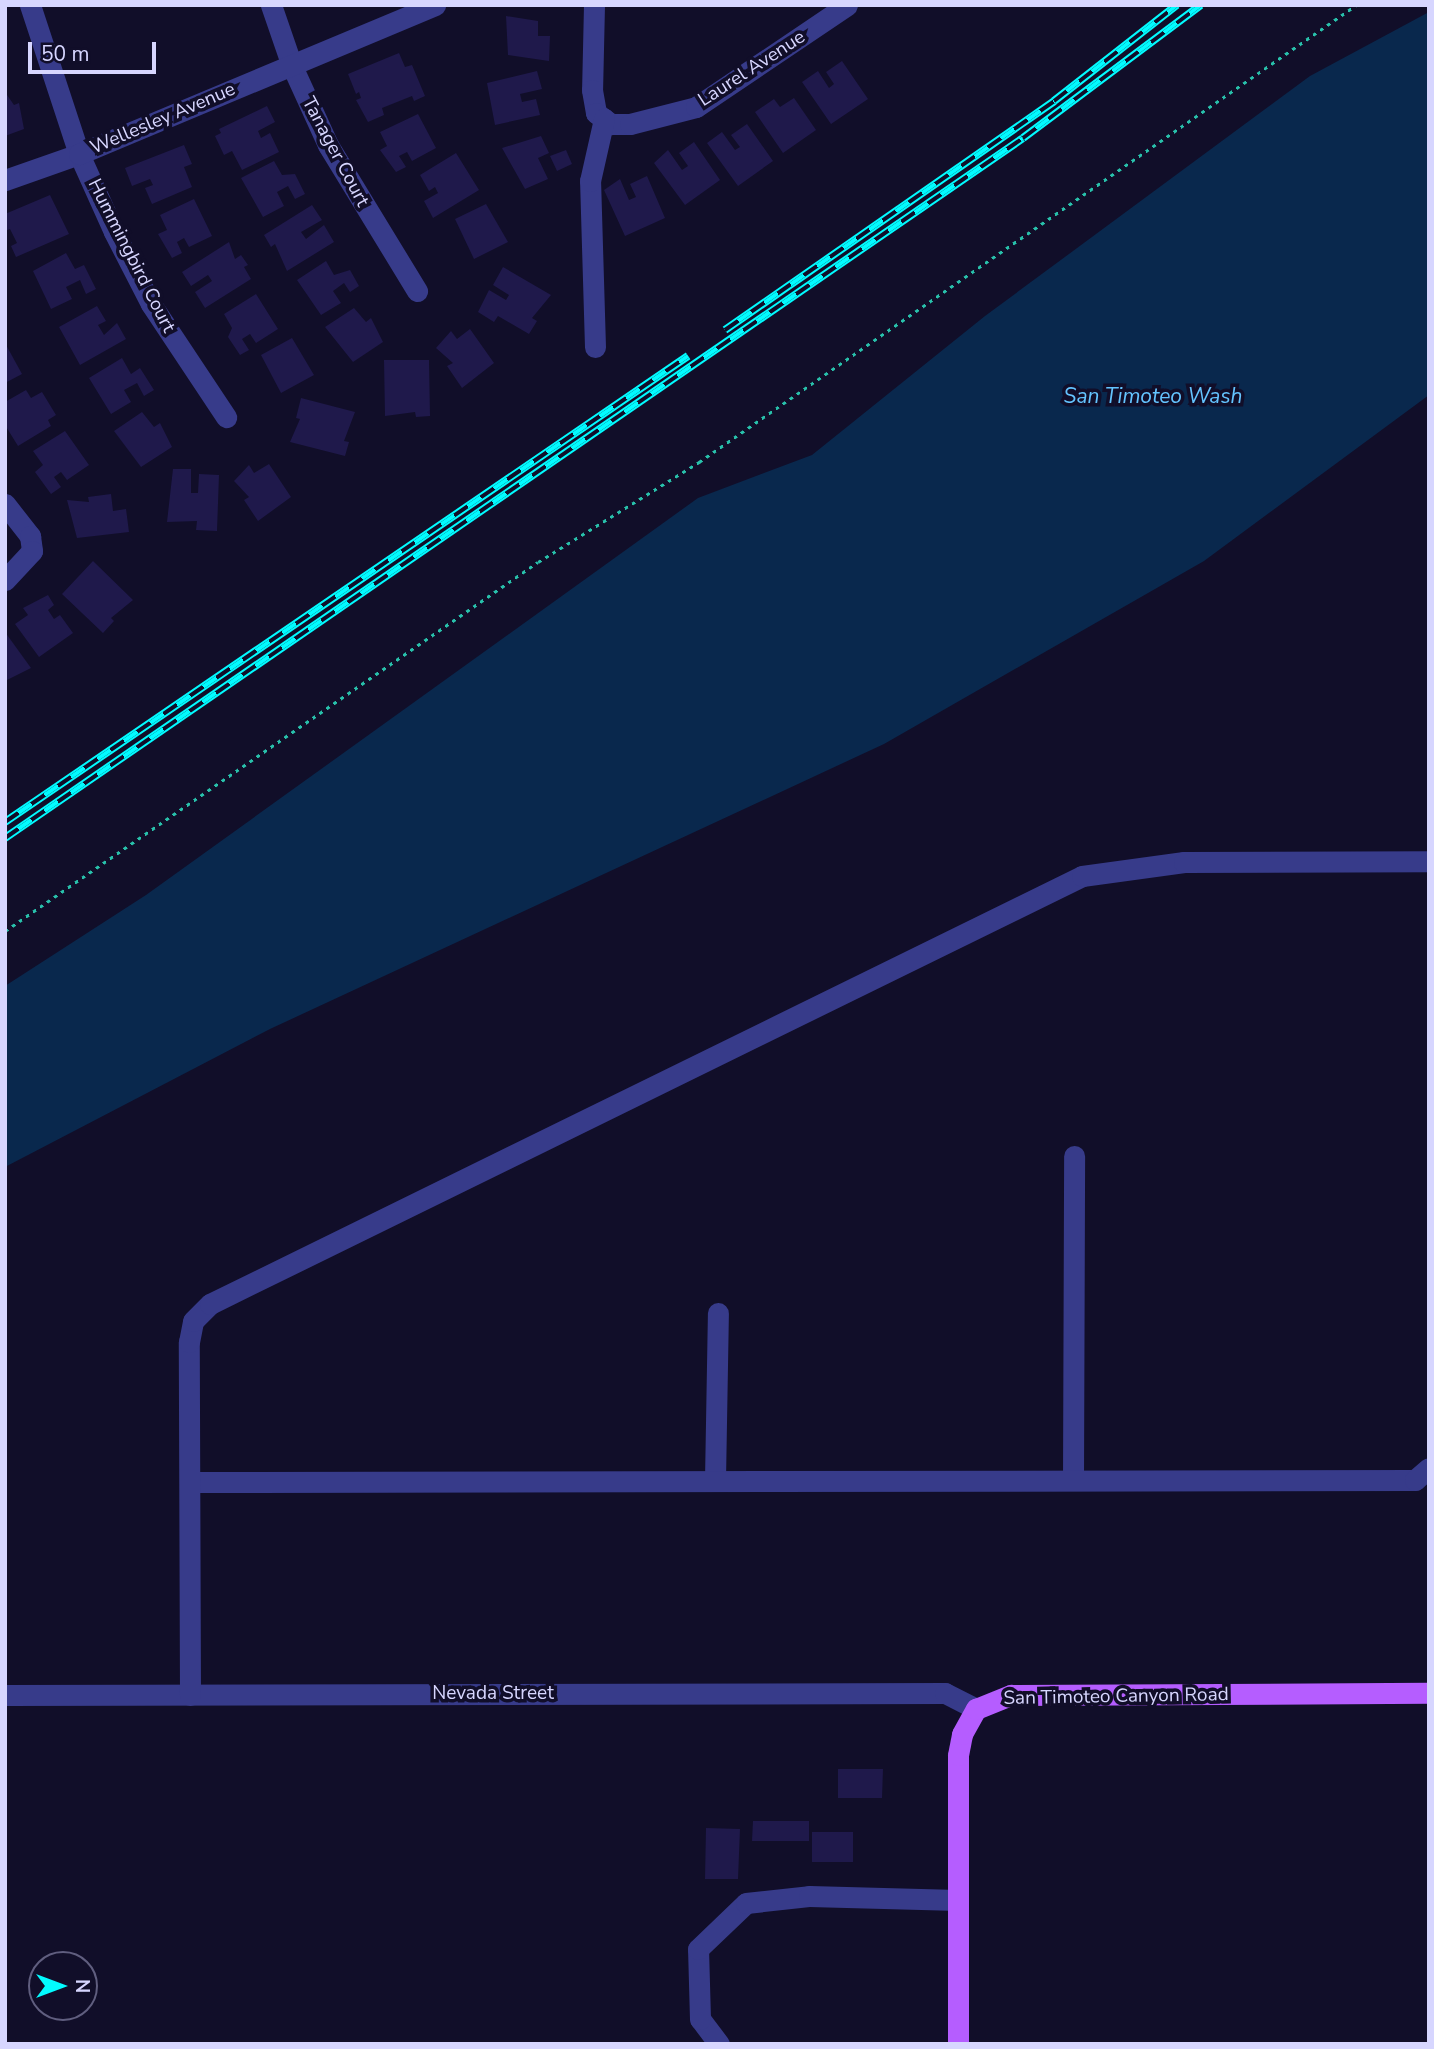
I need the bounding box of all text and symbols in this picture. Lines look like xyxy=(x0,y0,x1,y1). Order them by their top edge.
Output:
street label: Laurel Avenue xyxy=(694,26,810,112)
scale bar xyxy=(32,28,159,72)
text: 50 m xyxy=(41,40,90,68)
street label: Wellesley Avenue xyxy=(87,78,239,160)
street label: Tanager Court xyxy=(296,93,374,211)
street label: Hummingbird Court xyxy=(82,175,180,337)
water label: San Timoteo Wash xyxy=(1064,383,1242,409)
street label: Nevada Street xyxy=(432,1683,554,1705)
street label: San Timoteo Canyon Road xyxy=(1003,1684,1229,1710)
north arrow xyxy=(28,1951,98,2021)
text: N xyxy=(69,1979,95,1993)

